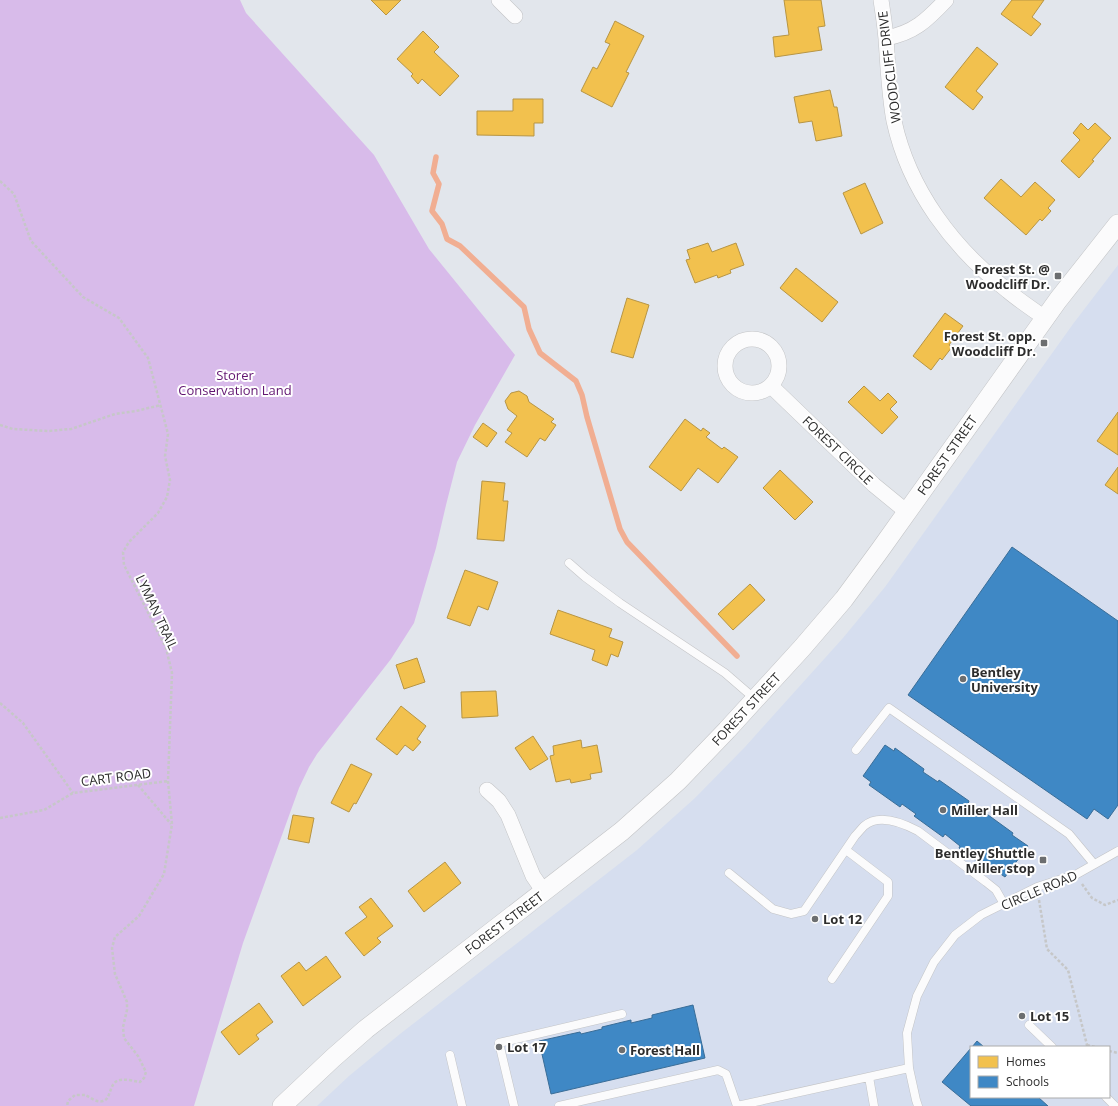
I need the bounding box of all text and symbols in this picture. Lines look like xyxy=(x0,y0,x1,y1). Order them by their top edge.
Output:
street label: WOODCLIFF DRIVE xyxy=(873,10,905,124)
place label: Forest St. @ Woodcliff Dr. xyxy=(966,260,1050,293)
marker: Forest St. @ Woodcliff Dr. xyxy=(1053,271,1063,281)
place label: Forest St. opp. Woodcliff Dr. xyxy=(944,327,1036,360)
marker: Forest St. opp. Woodcliff Dr. xyxy=(1039,338,1049,348)
park label: Storer Conservation Land xyxy=(178,366,292,399)
street label: FOREST STREET xyxy=(913,411,982,499)
street label: FOREST CIRCLE xyxy=(799,412,877,488)
street label: LYMAN TRAIL xyxy=(132,572,182,653)
place label: Bentley University xyxy=(971,663,1038,696)
street label: FOREST STREET xyxy=(707,668,785,749)
marker: Bentley University xyxy=(958,674,968,684)
street label: CART ROAD xyxy=(80,764,152,790)
place label: Miller Hall xyxy=(951,801,1018,819)
marker: Miller Hall xyxy=(938,805,948,815)
place label: Bentley Shuttle Miller stop xyxy=(935,844,1035,877)
marker: Bentley Shuttle Miller stop xyxy=(1038,855,1048,865)
street label: CIRCLE ROAD xyxy=(998,866,1080,914)
street label: FOREST STREET xyxy=(461,887,547,958)
place label: Lot 12 xyxy=(823,910,863,928)
marker: Lot 12 xyxy=(810,914,820,924)
place label: Lot 15 xyxy=(1030,1007,1069,1025)
marker: Lot 15 xyxy=(1017,1011,1027,1021)
place label: Lot 17 xyxy=(507,1038,547,1056)
place label: Forest Hall xyxy=(630,1041,700,1059)
marker: Lot 17 xyxy=(494,1042,504,1052)
marker: Forest Hall xyxy=(617,1045,627,1055)
legend xyxy=(970,1046,1110,1098)
text: Homes xyxy=(1006,1053,1046,1070)
text: Schools xyxy=(1006,1073,1049,1090)

